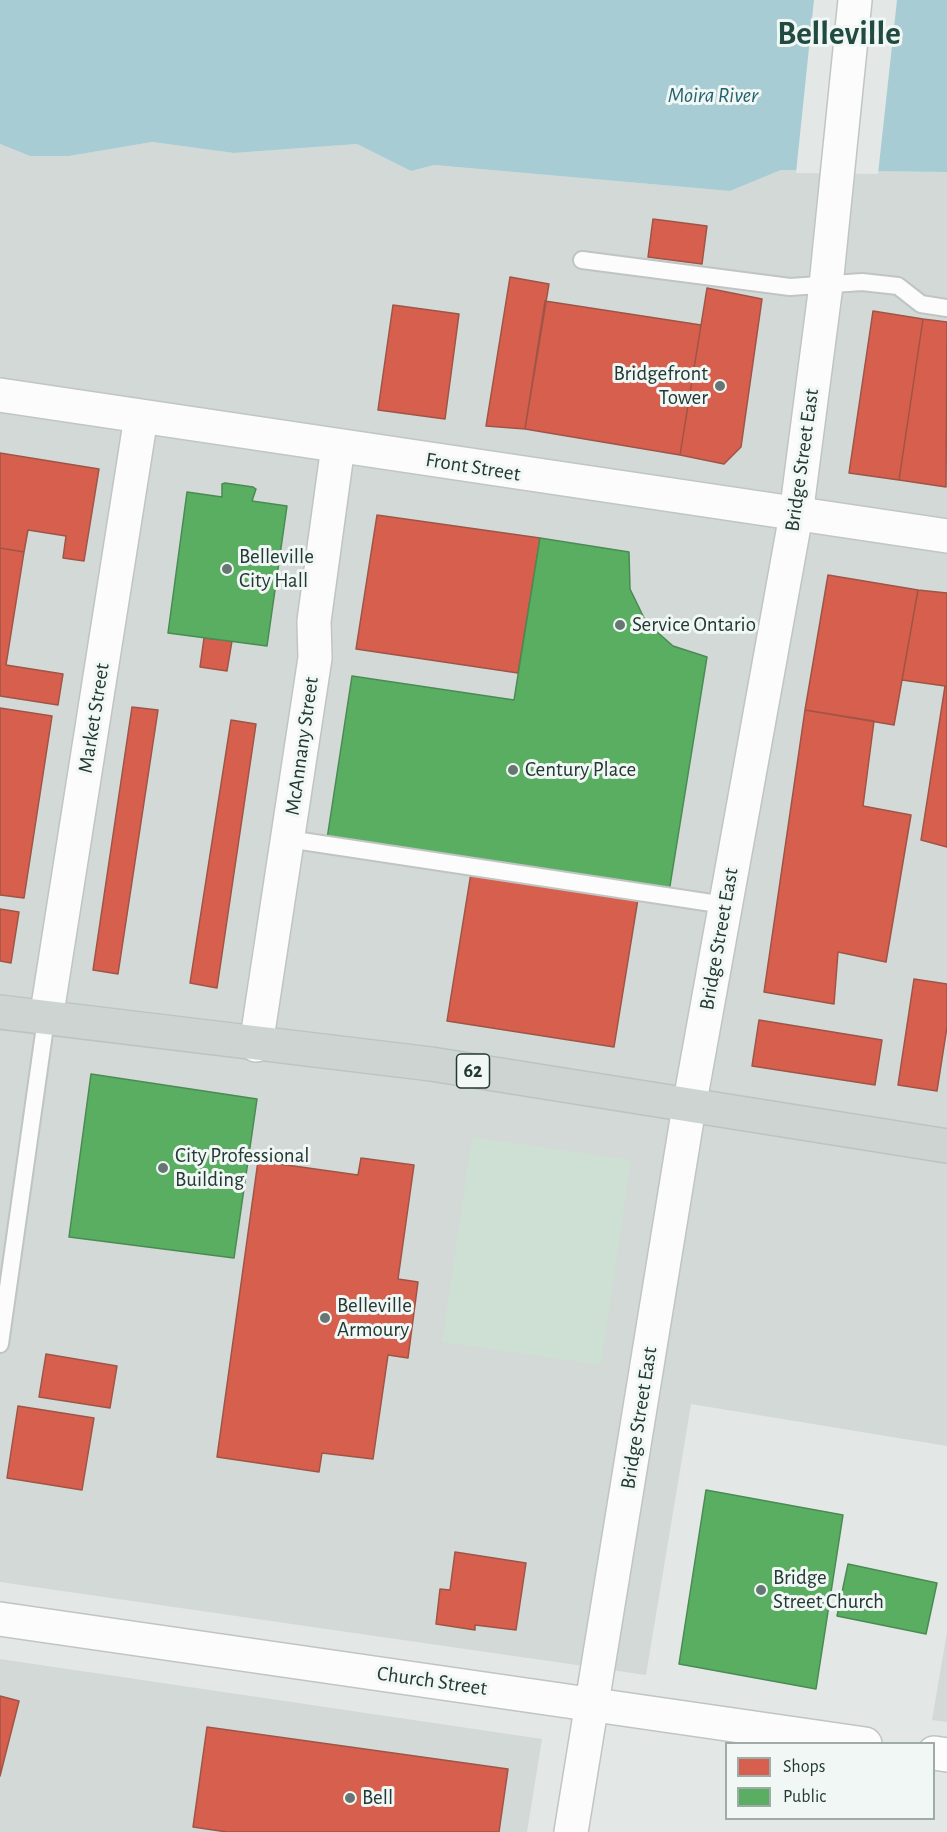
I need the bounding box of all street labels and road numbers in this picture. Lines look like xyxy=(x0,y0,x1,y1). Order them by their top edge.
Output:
street label: Bridge Street East xyxy=(780,387,824,533)
street label: Front Street xyxy=(424,447,522,487)
street label: Market Street xyxy=(73,661,115,775)
street label: McAnnany Street xyxy=(280,675,324,817)
street label: Bridge Street East xyxy=(694,866,744,1012)
road number: 62 xyxy=(456,1054,490,1088)
street label: Bridge Street East xyxy=(615,1345,663,1491)
street label: Church Street xyxy=(375,1661,489,1701)

